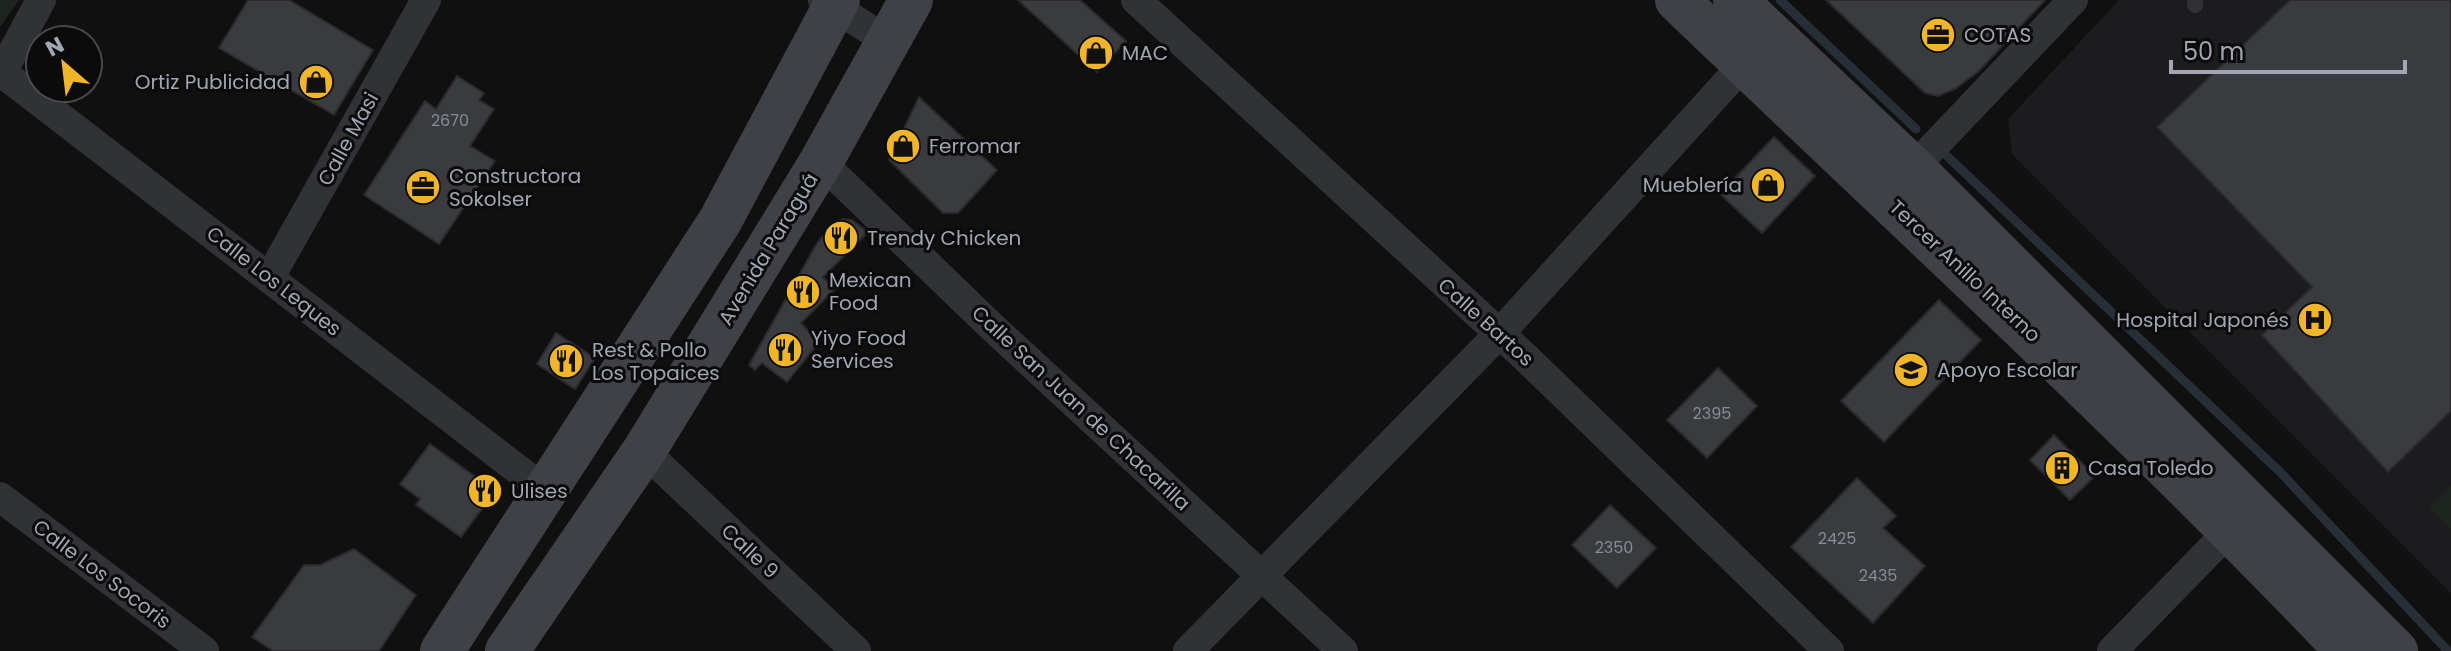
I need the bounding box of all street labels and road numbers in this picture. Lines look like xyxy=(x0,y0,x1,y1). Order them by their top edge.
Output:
street label: Calle Masi xyxy=(311,87,385,191)
street label: Avenida Paraguá xyxy=(711,168,825,330)
street label: Tercer Anillo Interno xyxy=(1883,193,2047,349)
street label: Calle Los Leques xyxy=(201,219,347,343)
street label: Calle Bartos xyxy=(1432,271,1540,373)
street label: Calle San Juan de Chacarilla xyxy=(966,299,1196,517)
street label: Calle Los Socoris xyxy=(27,513,177,635)
street label: Calle 9 xyxy=(715,517,785,585)

